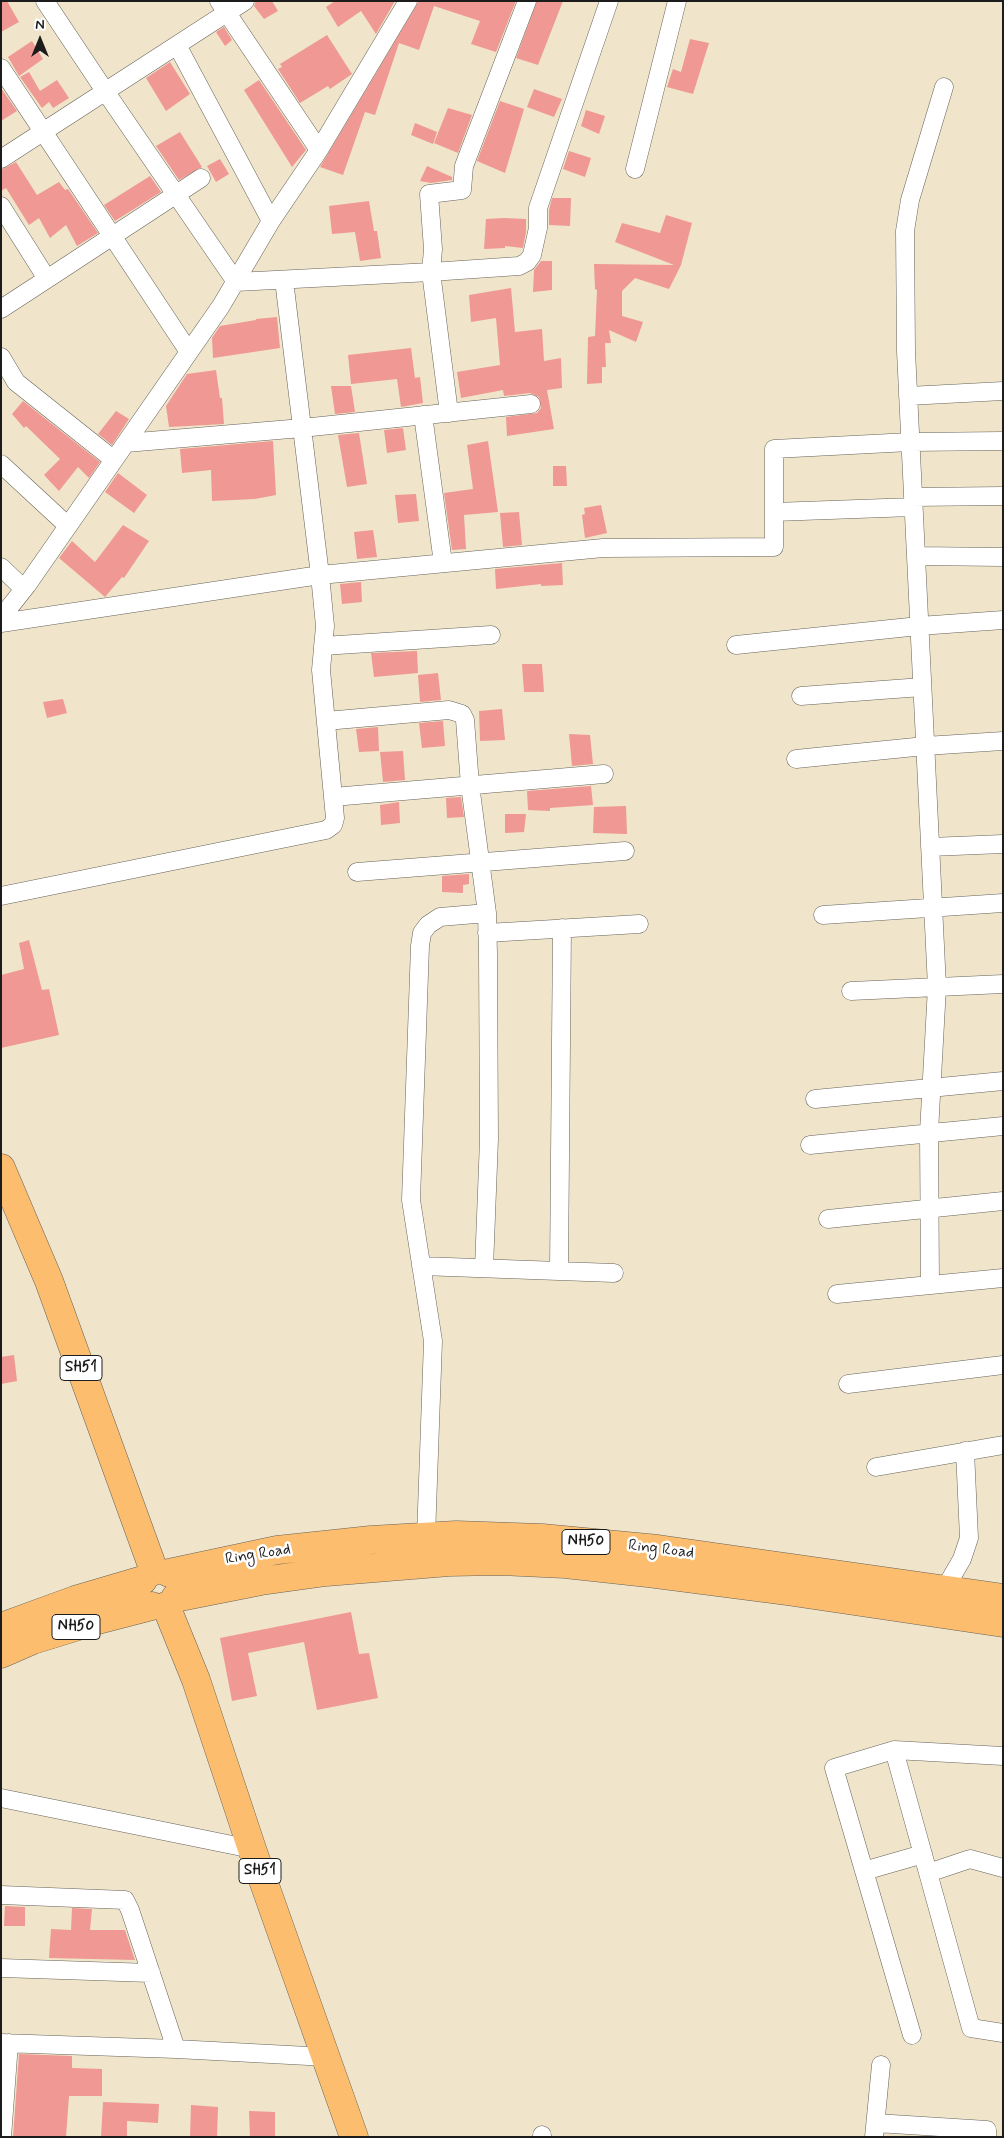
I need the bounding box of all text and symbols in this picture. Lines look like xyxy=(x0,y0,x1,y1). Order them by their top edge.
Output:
north arrow xyxy=(15,15,65,65)
text: N xyxy=(35,16,45,34)
road number: SH51 xyxy=(60,1356,102,1380)
road number: NH50 xyxy=(562,1530,610,1554)
street label: Ring Road xyxy=(627,1536,695,1564)
street label: Ring Road xyxy=(224,1540,292,1570)
road number: NH50 xyxy=(52,1614,100,1640)
road number: SH51 xyxy=(239,1858,281,1884)

